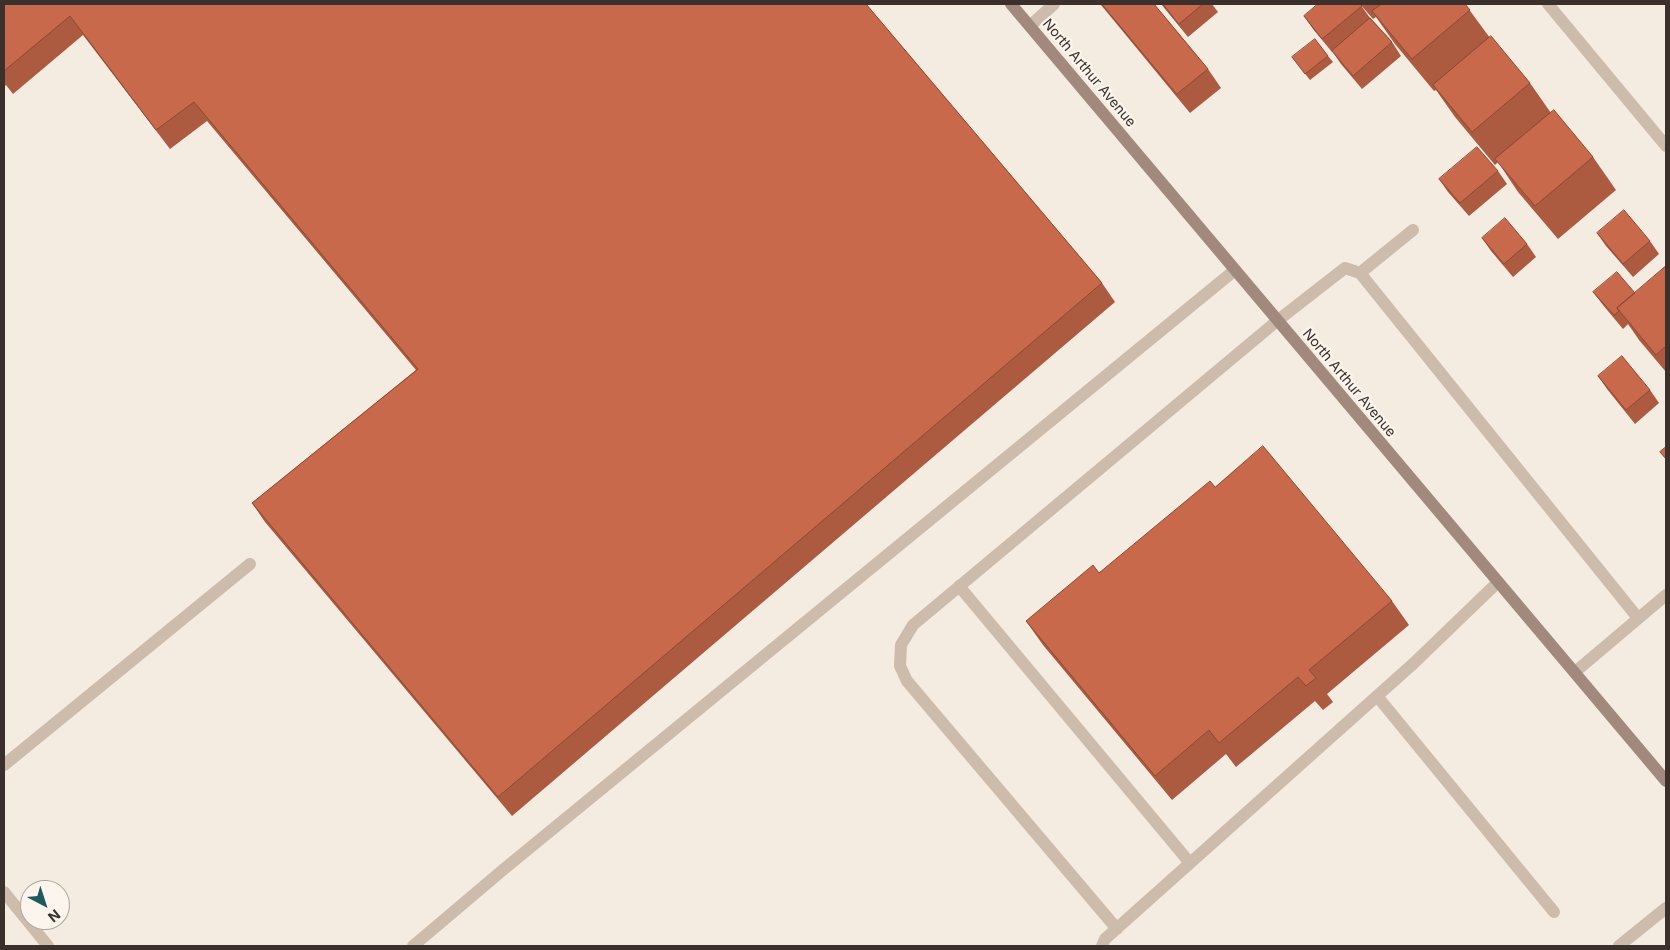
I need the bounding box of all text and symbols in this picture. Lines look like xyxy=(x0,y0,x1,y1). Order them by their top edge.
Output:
street label: North Arthur Avenue xyxy=(1039,16,1139,130)
street label: North Arthur Avenue xyxy=(1299,326,1399,440)
north arrow xyxy=(20,880,70,930)
text: N xyxy=(45,906,64,926)

